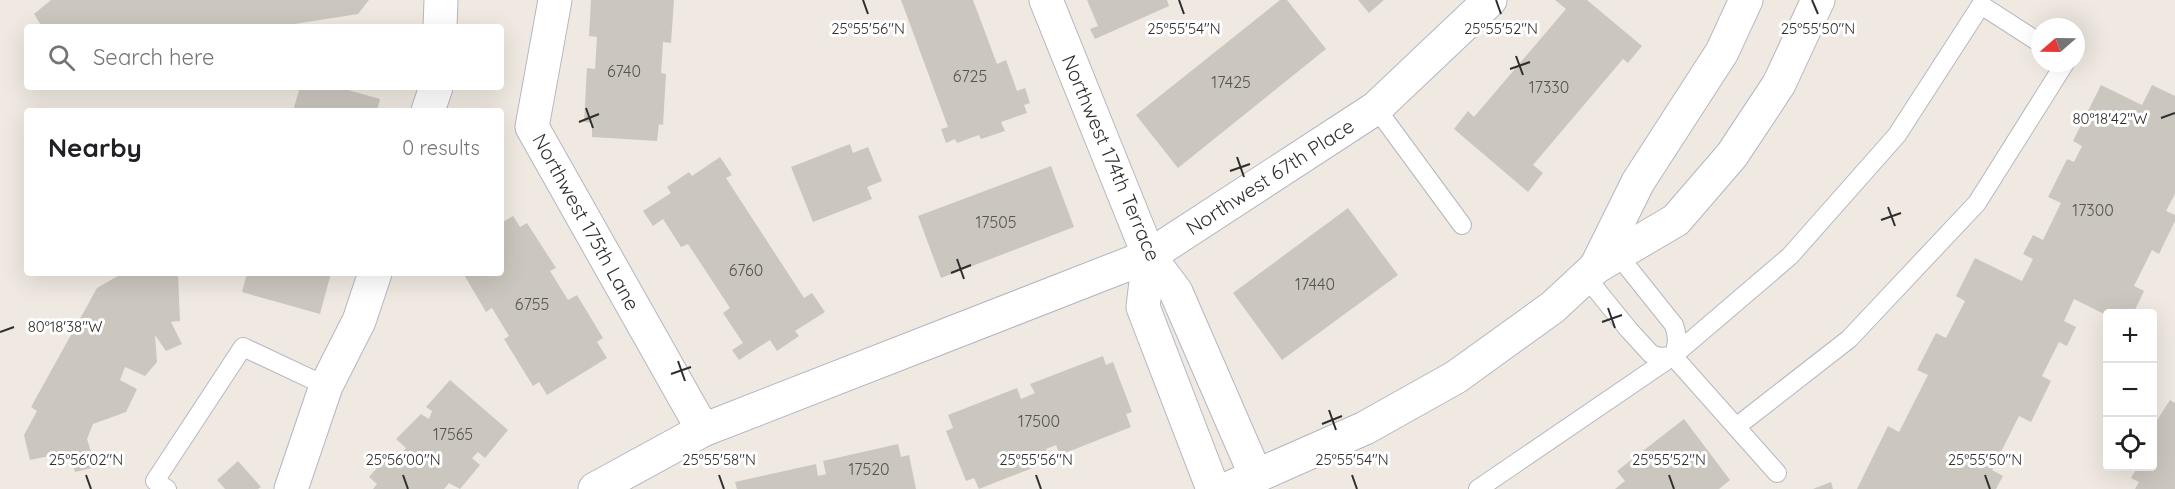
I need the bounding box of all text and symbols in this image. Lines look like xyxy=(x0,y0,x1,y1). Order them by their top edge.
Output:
north arrow xyxy=(2031,18,2085,72)
text: 25°55'56"N xyxy=(831,19,905,38)
text: 25°55'54"N xyxy=(1147,19,1221,38)
text: 25°55'52"N xyxy=(1464,19,1538,38)
text: 25°55'50"N xyxy=(1781,19,1855,38)
search box xyxy=(24,24,504,90)
icon: search xyxy=(45,41,78,74)
text: Search here xyxy=(93,43,214,71)
street label: Northwest 174th Terrace xyxy=(1057,51,1166,265)
house number: 6740 xyxy=(607,61,641,81)
house number: 6725 xyxy=(953,66,987,86)
house number: 17425 xyxy=(1211,72,1251,92)
house number: 17330 xyxy=(1529,77,1569,97)
text: 80°18'42"W xyxy=(2072,109,2148,128)
street label: Northwest 67th Place xyxy=(1181,113,1358,240)
street label: Northwest 175th Lane xyxy=(527,129,645,315)
text: Nearby xyxy=(48,131,142,164)
text: 0 results xyxy=(402,135,480,160)
house number: 17300 xyxy=(2072,200,2114,220)
house number: 17505 xyxy=(975,212,1017,232)
house number: 6760 xyxy=(729,260,763,280)
house number: 17440 xyxy=(1295,274,1335,294)
house number: 6755 xyxy=(515,294,549,314)
map controls xyxy=(2103,309,2157,471)
button: + xyxy=(2103,309,2157,363)
text: 80°18'38"W xyxy=(28,317,103,336)
button: − xyxy=(2103,363,2157,417)
house number: 17500 xyxy=(1018,411,1060,431)
button: locate xyxy=(2103,417,2157,471)
house number: 17565 xyxy=(433,424,473,444)
text: 25°56'02"N xyxy=(49,450,123,469)
text: 25°56'00"N xyxy=(365,450,441,469)
text: 25°55'58"N xyxy=(682,450,756,469)
text: 25°55'56"N xyxy=(999,450,1073,469)
text: 25°55'54"N xyxy=(1315,450,1389,469)
text: 25°55'52"N xyxy=(1632,450,1706,469)
text: 25°55'50"N xyxy=(1948,450,2022,469)
house number: 17520 xyxy=(848,459,890,479)

